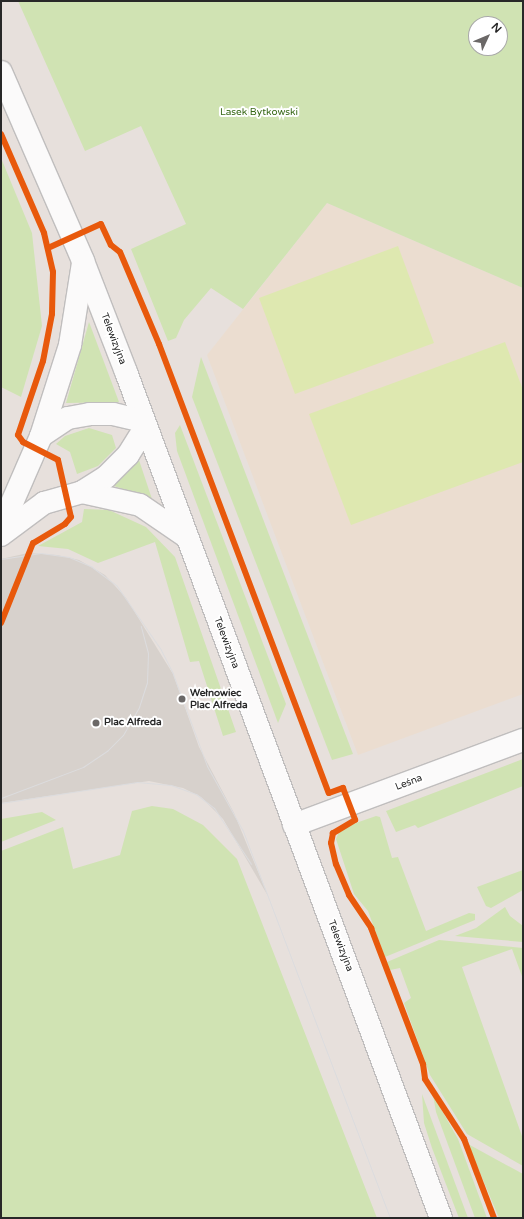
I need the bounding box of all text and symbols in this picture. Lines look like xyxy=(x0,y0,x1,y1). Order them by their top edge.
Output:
north arrow xyxy=(468,16,508,56)
text: N xyxy=(489,20,504,36)
park label: Lasek Bytkowski xyxy=(220,107,298,119)
street label: Telewizyjna xyxy=(98,312,128,366)
street label: Telewizyjna xyxy=(211,616,241,670)
place label: Wełnowiec Plac Alfreda xyxy=(190,687,248,710)
marker: Wełnowiec Plac Alfreda xyxy=(177,694,187,704)
place label: Plac Alfreda xyxy=(104,717,162,729)
marker: Plac Alfreda xyxy=(91,718,101,728)
street label: Leśna xyxy=(394,772,424,794)
street label: Telewizyjna xyxy=(325,919,355,973)

